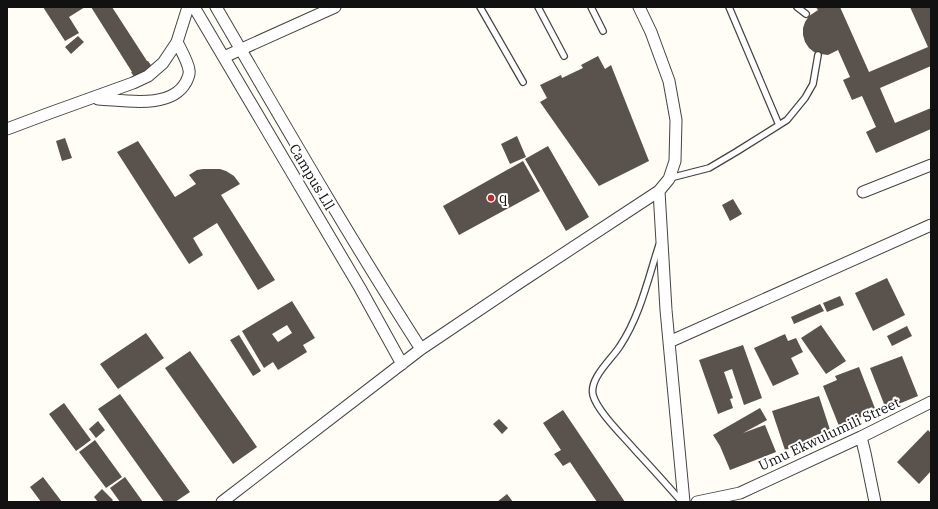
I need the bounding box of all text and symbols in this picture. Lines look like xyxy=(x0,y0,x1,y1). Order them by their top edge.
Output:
street label: Campus Lll xyxy=(285,141,339,213)
place label: q xyxy=(499,189,508,207)
marker: q xyxy=(486,193,496,203)
street label: Umu Ekwulumili Street xyxy=(755,393,903,475)

